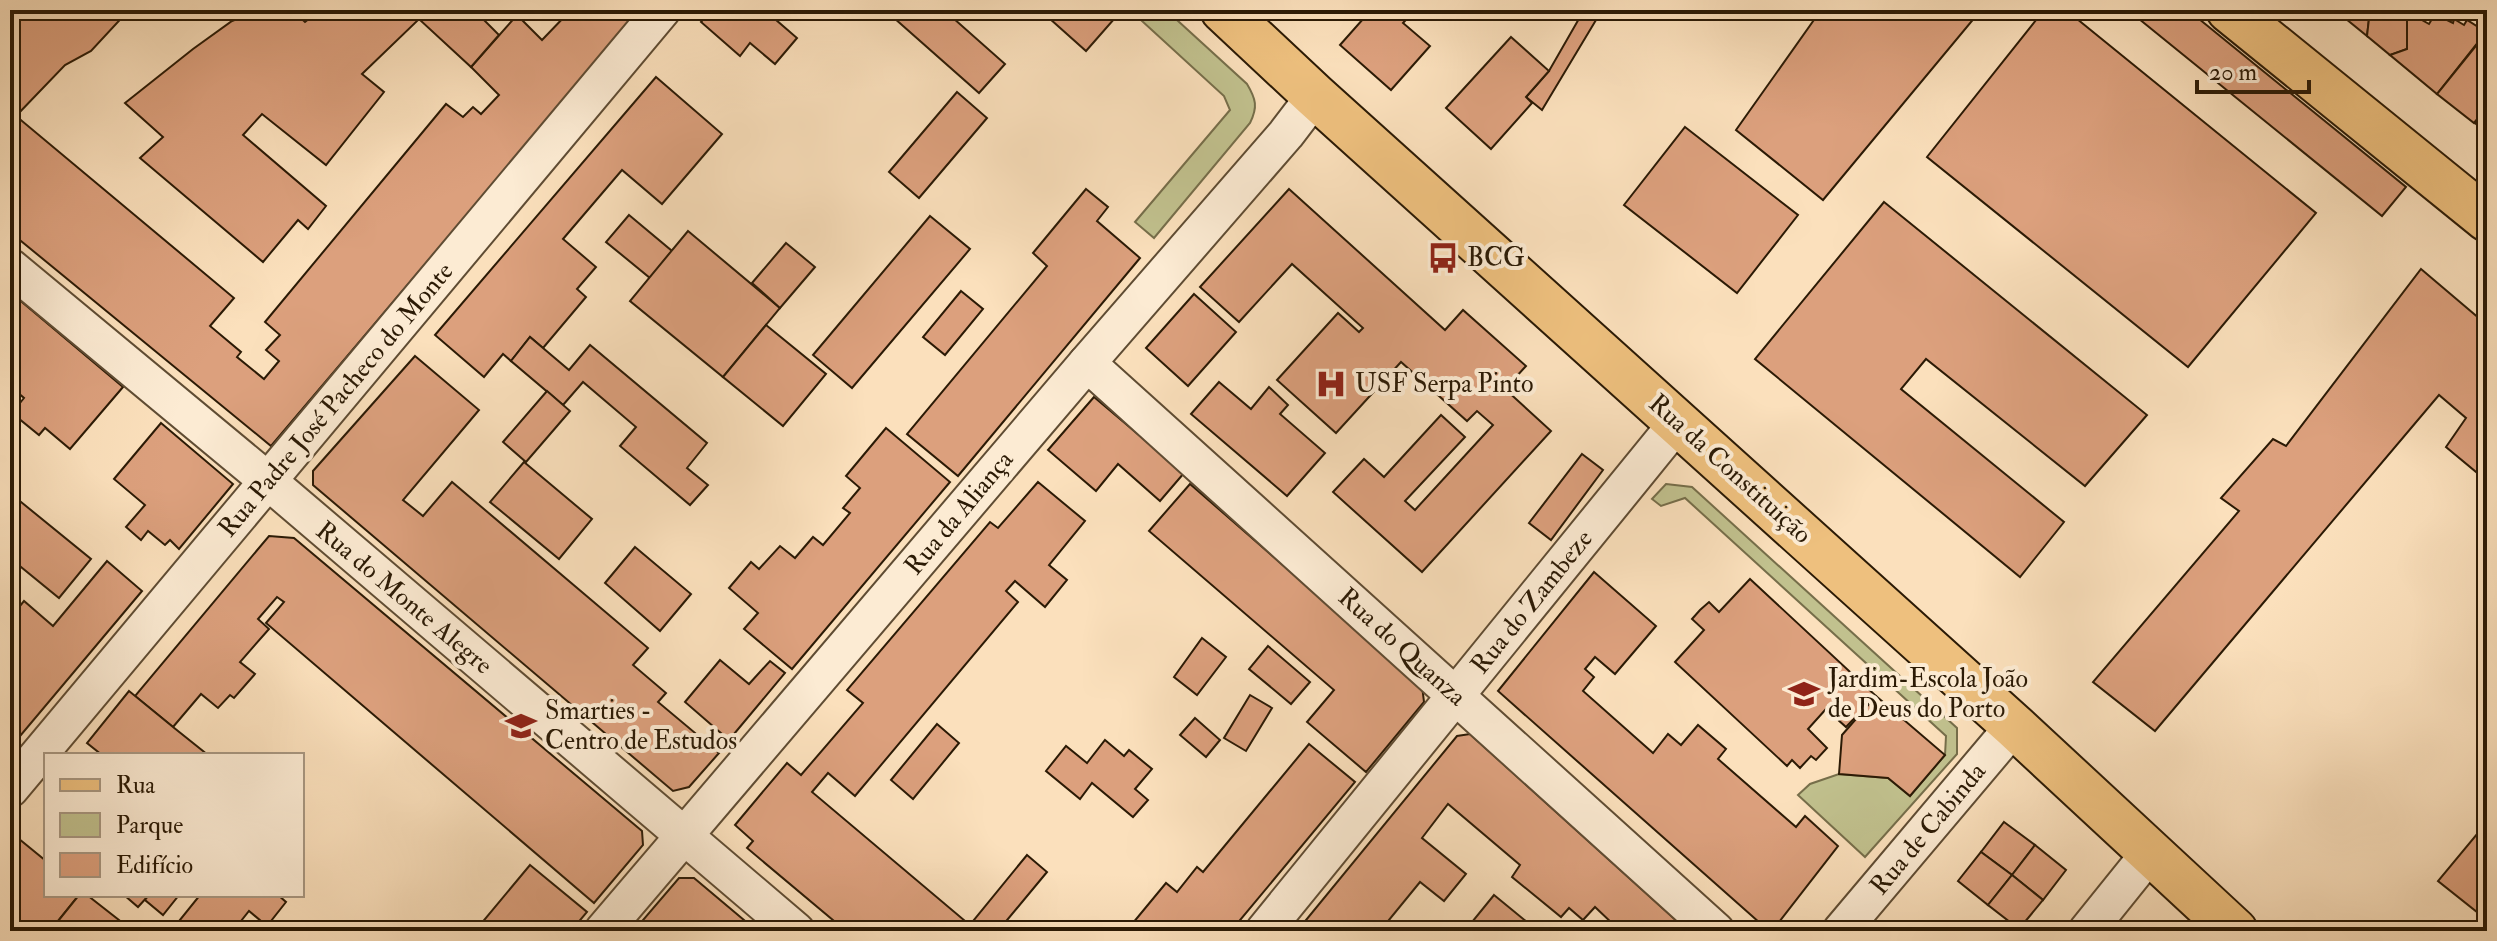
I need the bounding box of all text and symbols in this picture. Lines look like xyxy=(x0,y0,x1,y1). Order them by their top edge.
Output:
scale bar xyxy=(2197,44,2309,94)
text: 20 m xyxy=(2209,57,2258,88)
bus stop icon: BCG xyxy=(1426,241,1460,275)
place label: BCG xyxy=(1467,242,1525,274)
street label: Rua Padre José Pacheco do Monte xyxy=(212,256,460,544)
hospital icon: USF Serpa Pinto xyxy=(1314,367,1348,401)
place label: USF Serpa Pinto xyxy=(1355,368,1533,401)
street label: Rua da Constituição xyxy=(1642,387,1818,551)
street label: Rua da Aliança xyxy=(898,444,1020,582)
street label: Rua do Monte Alegre xyxy=(309,515,499,681)
street label: Rua do Zambeze xyxy=(1464,523,1600,680)
street label: Rua do Quanza xyxy=(1331,581,1473,713)
place label: Jardim-Escola João de Deus do Porto xyxy=(1827,663,2028,725)
school or university icon: Jardim-Escola João de Deus do Porto xyxy=(1787,677,1821,711)
place label: Smarties - Centro de Estudos xyxy=(545,695,737,757)
school or university icon: Smarties - Centro de Estudos xyxy=(504,709,538,743)
legend xyxy=(44,753,304,897)
street label: Rua de Cabinda xyxy=(1863,756,1993,902)
text: Rua xyxy=(116,770,156,801)
text: Parque xyxy=(116,810,183,841)
text: Edifício xyxy=(116,850,193,881)

